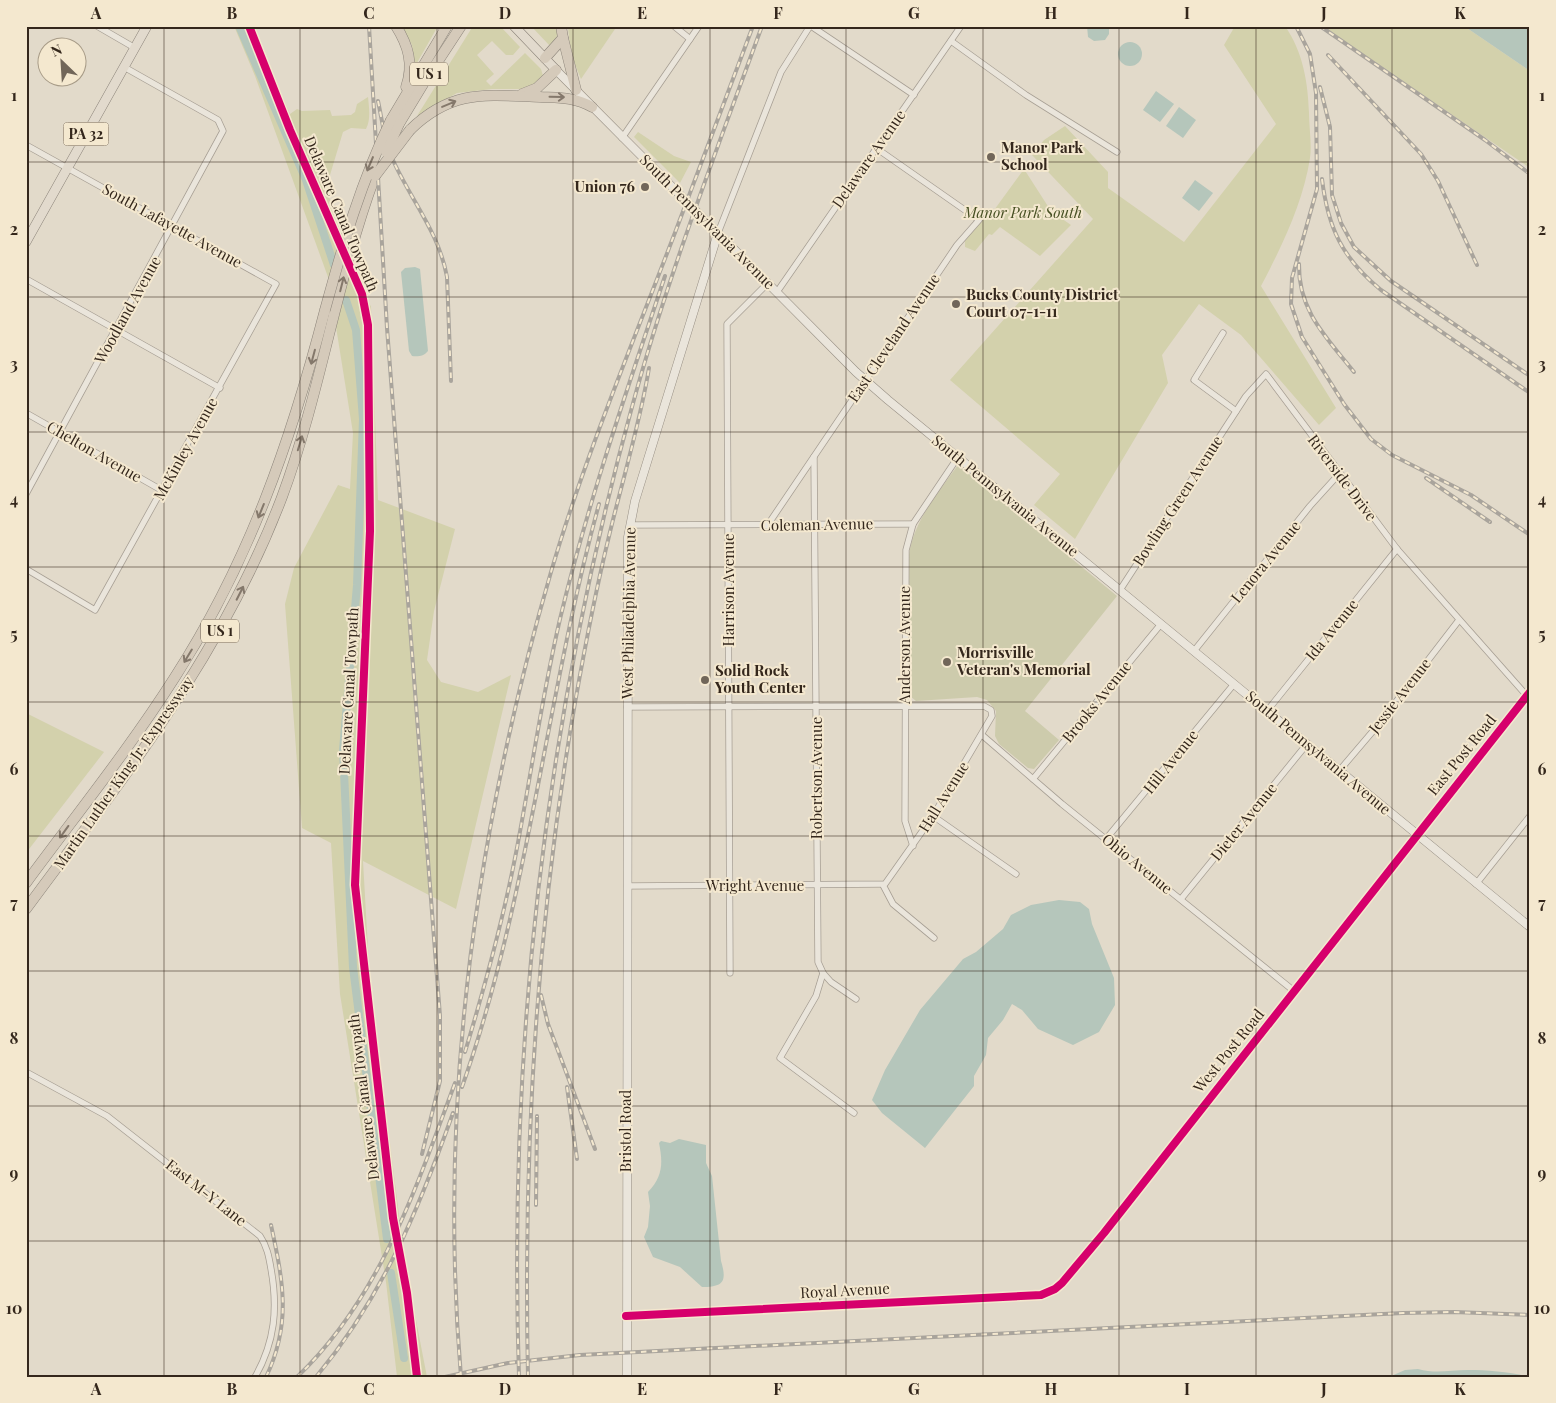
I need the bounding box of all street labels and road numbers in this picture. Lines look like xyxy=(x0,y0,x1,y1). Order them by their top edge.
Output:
road number: US 1 xyxy=(410,62,448,86)
street label: Delaware Avenue xyxy=(827,105,910,212)
road number: PA 32 xyxy=(64,122,108,146)
street label: Delaware Canal Towpath xyxy=(300,133,384,295)
street label: South Pennsylvania Avenue xyxy=(636,149,780,293)
street label: South Lafayette Avenue xyxy=(99,178,246,272)
street label: Woodland Avenue xyxy=(89,252,165,368)
street label: East Cleveland Avenue xyxy=(843,269,944,406)
street label: McKinley Avenue xyxy=(149,393,222,504)
street label: Chelton Avenue xyxy=(43,416,146,486)
street label: South Pennsylvania Avenue xyxy=(928,430,1083,561)
street label: Riverside Drive xyxy=(1304,430,1382,525)
street label: Bowling Green Avenue xyxy=(1128,431,1227,569)
street label: Coleman Avenue xyxy=(761,513,873,535)
street label: Lenora Avenue xyxy=(1226,516,1305,607)
street label: West Philadelphia Avenue xyxy=(616,527,639,700)
street label: Harrison Avenue xyxy=(718,533,738,647)
street label: Anderson Avenue xyxy=(894,586,914,705)
street label: Ida Avenue xyxy=(1300,594,1362,664)
street label: Delaware Canal Towpath xyxy=(334,607,362,775)
road number: US 1 xyxy=(201,620,239,642)
street label: Jessie Avenue xyxy=(1363,654,1435,738)
street label: Brooks Avenue xyxy=(1057,656,1135,746)
street label: Martin Luther King Jr. Expressway xyxy=(49,672,198,873)
street label: South Pennsylvania Avenue xyxy=(1242,686,1395,819)
street label: East Post Road xyxy=(1422,710,1500,799)
street label: Robertson Avenue xyxy=(806,717,826,839)
street label: Hill Avenue xyxy=(1138,725,1202,798)
street label: Hall Avenue xyxy=(913,757,973,836)
street label: Dieter Avenue xyxy=(1206,778,1281,865)
street label: Ohio Avenue xyxy=(1098,829,1177,898)
street label: Wright Avenue xyxy=(705,875,804,895)
street label: West Post Road xyxy=(1188,1004,1268,1097)
street label: Delaware Canal Towpath xyxy=(343,1013,383,1181)
street label: Bristol Road xyxy=(615,1089,635,1172)
street label: East M-Y Lane xyxy=(162,1154,251,1230)
street label: Royal Avenue xyxy=(800,1278,890,1302)

